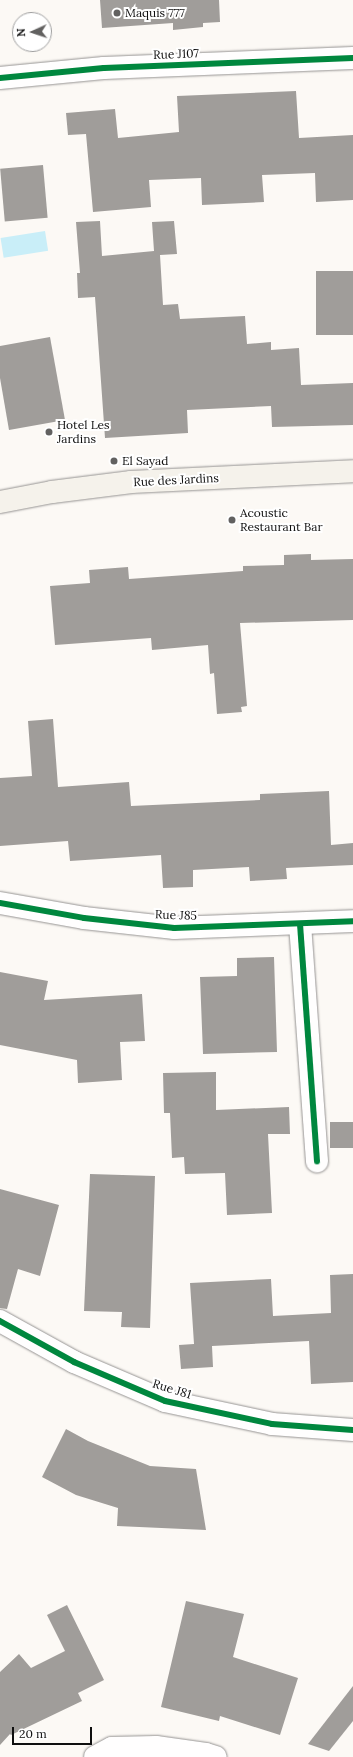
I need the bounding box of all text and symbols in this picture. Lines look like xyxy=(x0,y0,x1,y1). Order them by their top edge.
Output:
place label: Maquis 777 xyxy=(125,6,185,20)
marker: Maquis 777 xyxy=(112,8,122,18)
north arrow xyxy=(12,12,52,52)
text: N xyxy=(14,28,28,37)
street label: Rue J107 xyxy=(153,46,199,62)
place label: Hotel Les Jardins xyxy=(57,418,110,446)
marker: Hotel Les Jardins xyxy=(44,427,54,437)
place label: El Sayad xyxy=(122,454,168,468)
marker: El Sayad xyxy=(109,456,119,466)
street label: Rue des Jardins xyxy=(133,471,219,489)
place label: Acoustic Restaurant Bar xyxy=(240,506,323,534)
marker: Acoustic Restaurant Bar xyxy=(227,515,237,525)
street label: Rue J85 xyxy=(155,907,197,923)
street label: Rue J81 xyxy=(151,1376,193,1402)
scale bar xyxy=(14,1719,94,1745)
text: 20 m xyxy=(19,1726,47,1741)

